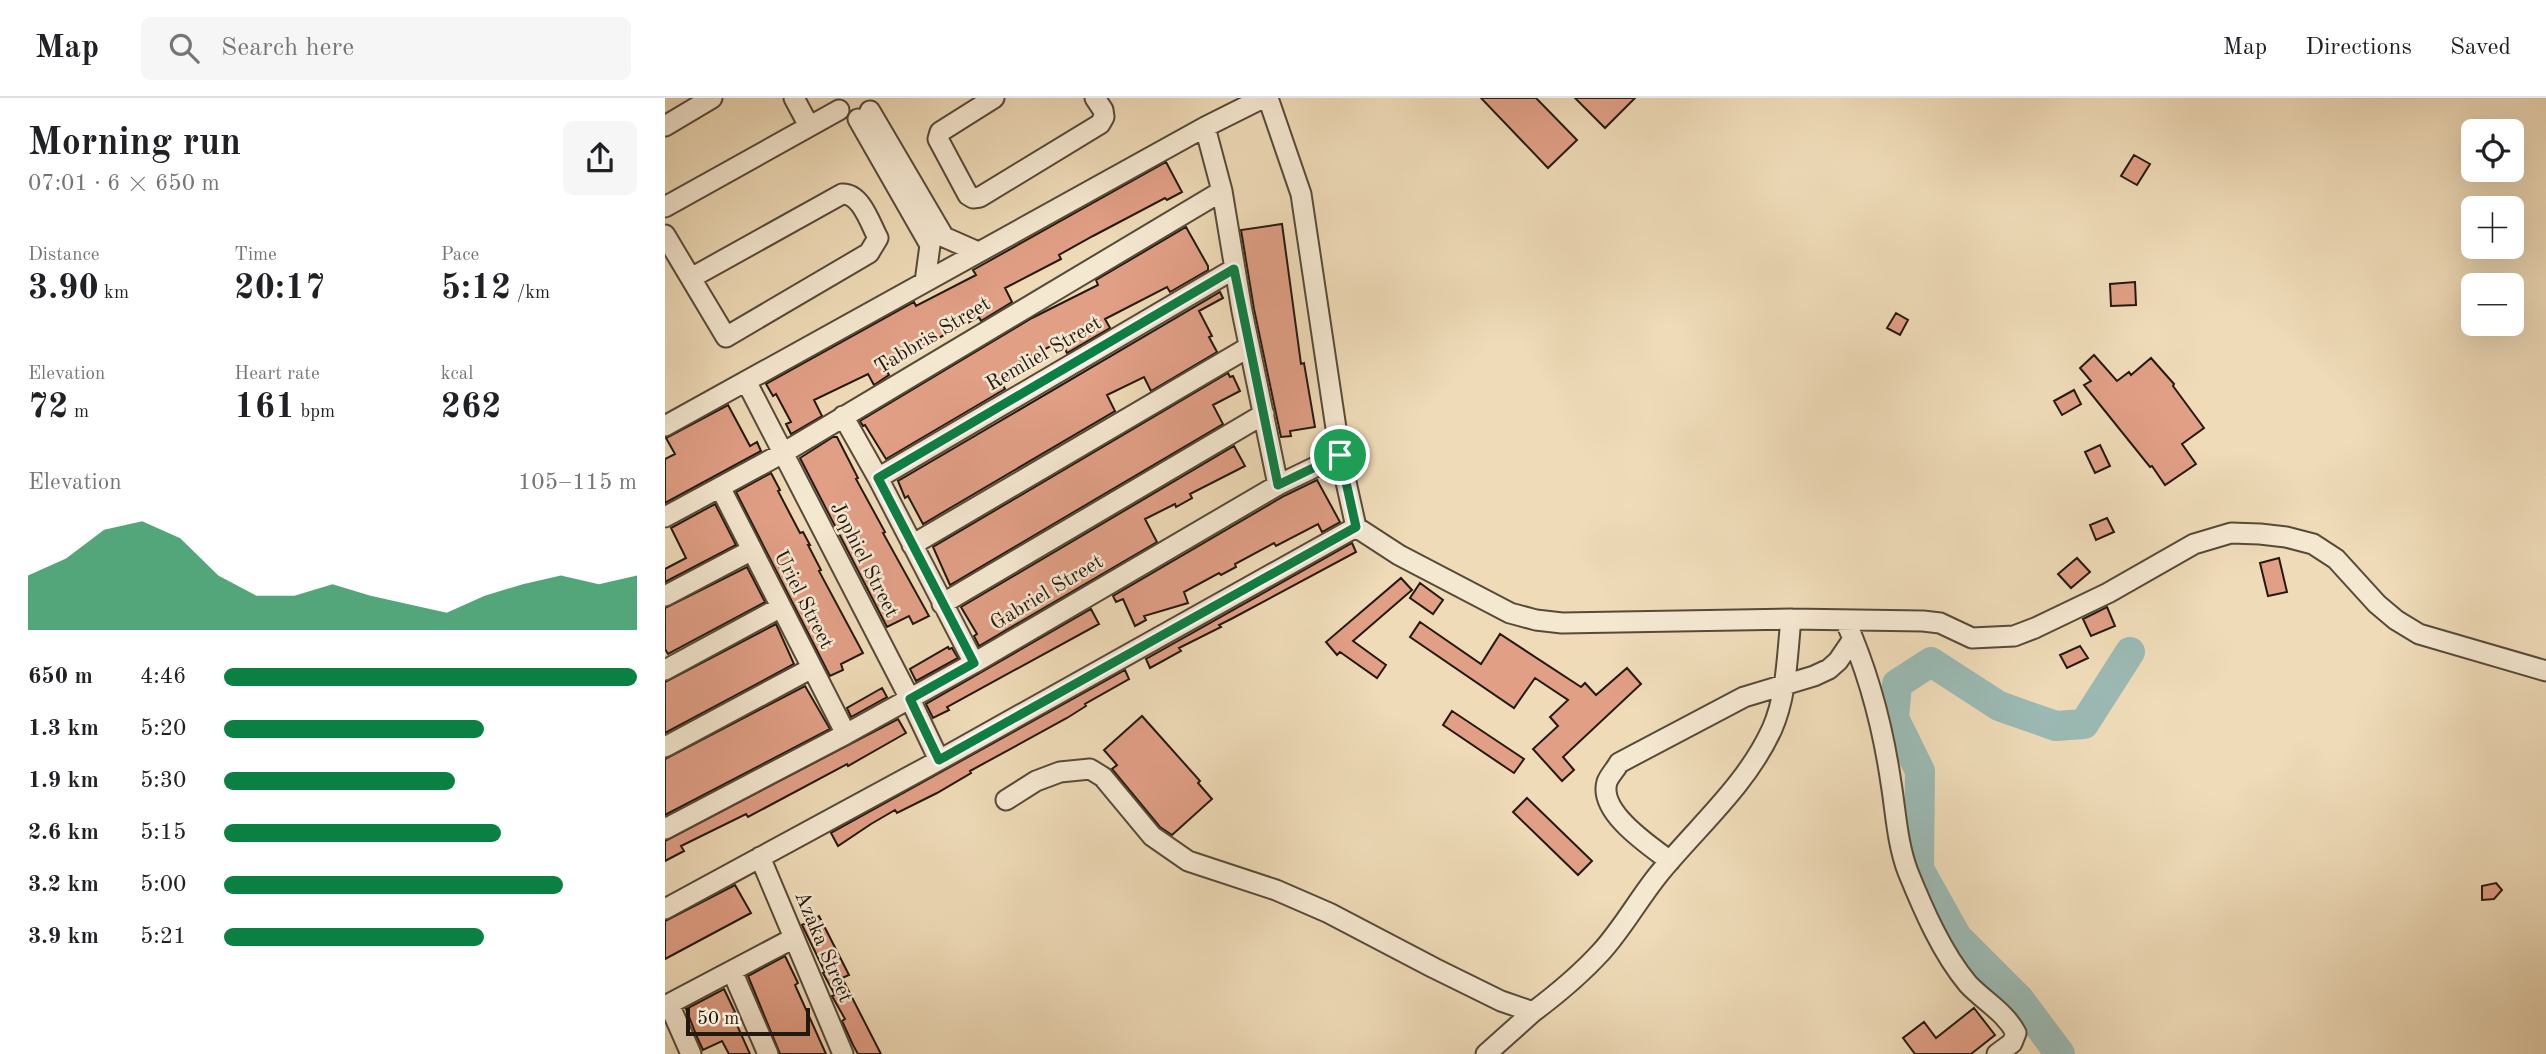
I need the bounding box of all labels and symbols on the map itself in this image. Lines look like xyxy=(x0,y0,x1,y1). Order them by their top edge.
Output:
street label: Tabbris Street xyxy=(872,293,994,379)
street label: Remliel Street xyxy=(983,313,1105,395)
pin xyxy=(1310,425,1370,485)
street label: Jophiel Street xyxy=(826,499,902,621)
street label: Uriel Street xyxy=(769,547,837,653)
street label: Gabriel Street xyxy=(987,551,1107,635)
street label: Azaka Street xyxy=(790,888,856,1006)
scale bar xyxy=(686,1005,810,1037)

